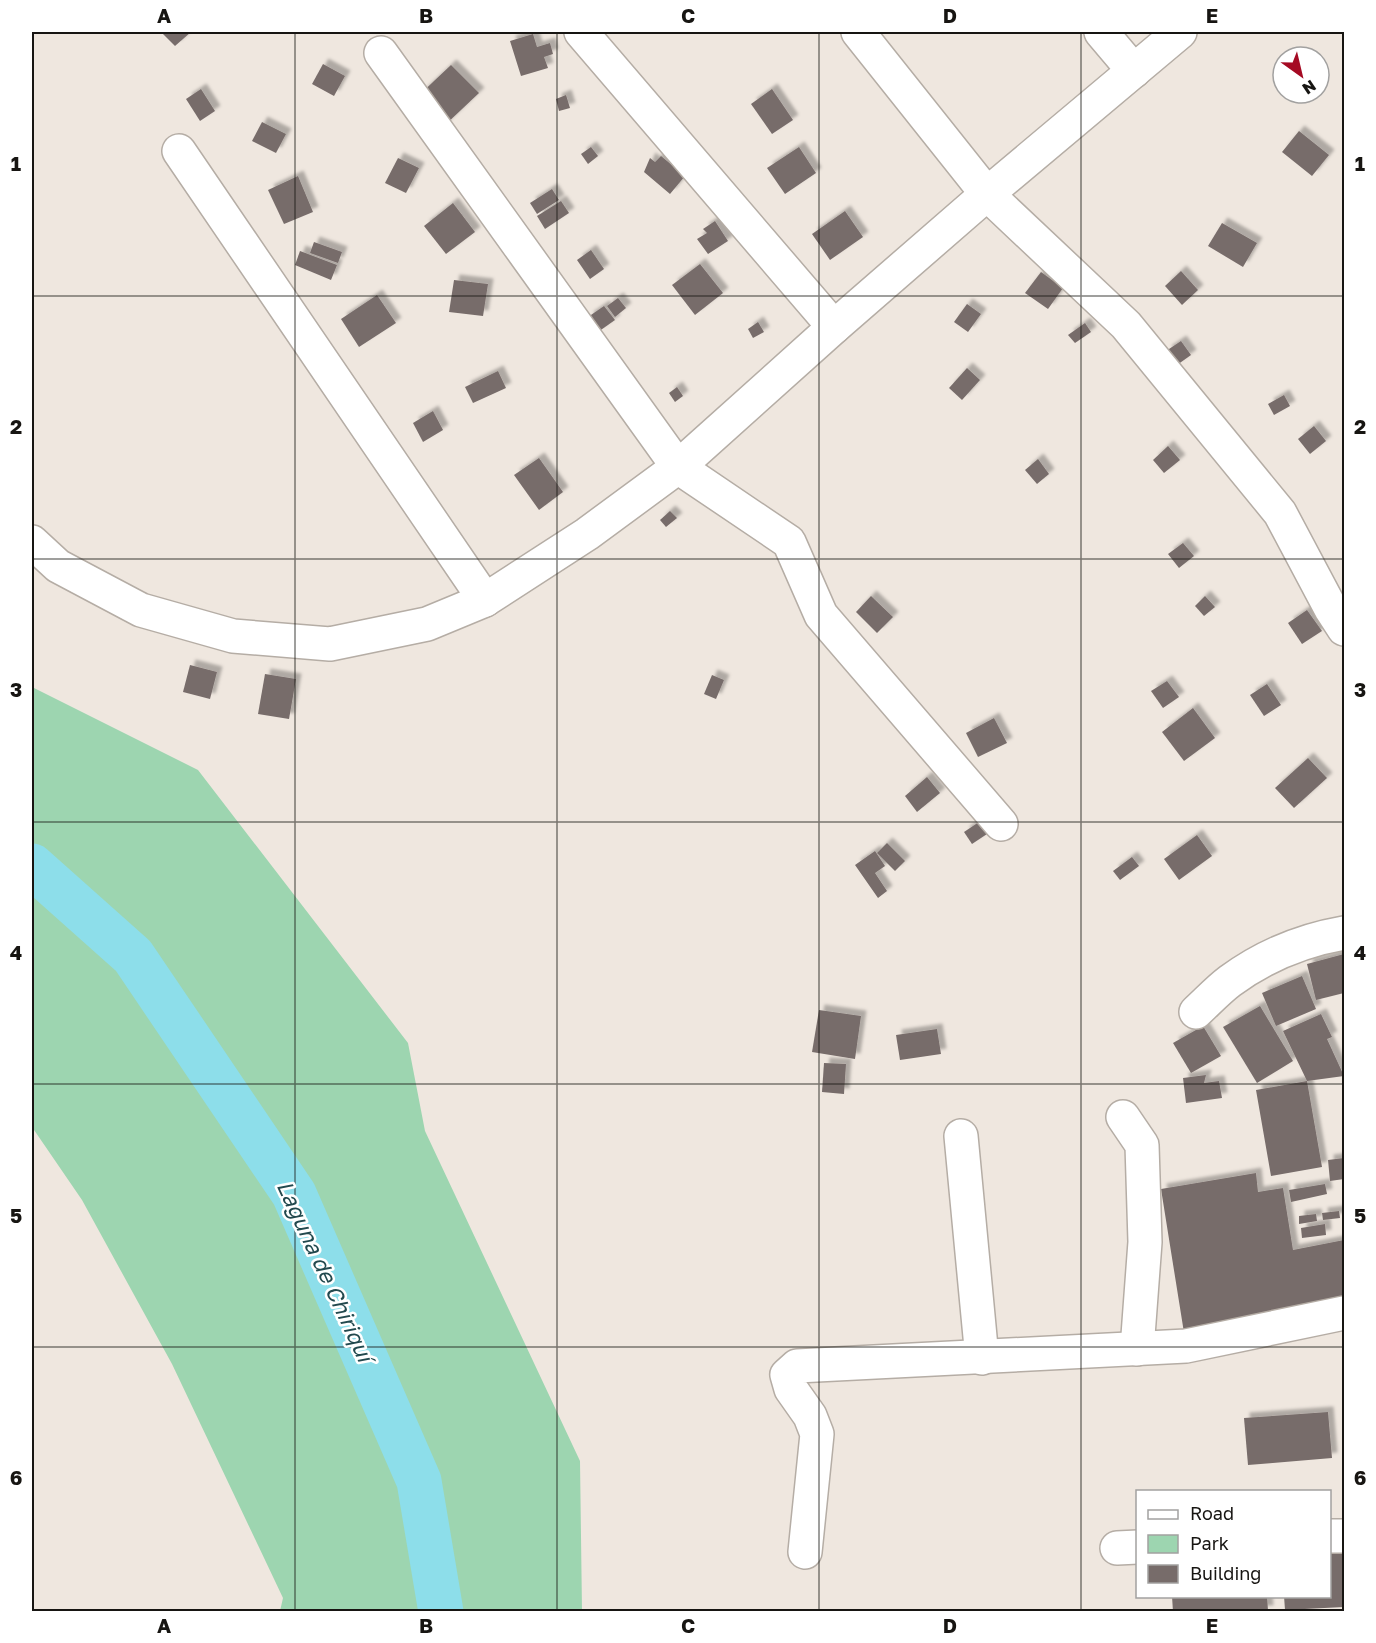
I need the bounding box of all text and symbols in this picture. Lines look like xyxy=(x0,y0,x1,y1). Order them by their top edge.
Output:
text: A xyxy=(157,3,171,27)
text: B xyxy=(419,3,433,27)
text: C xyxy=(681,3,695,27)
text: D xyxy=(943,3,957,27)
text: E xyxy=(1206,3,1218,27)
north arrow xyxy=(1271,45,1331,105)
text: N xyxy=(1299,76,1320,99)
text: 1 xyxy=(11,151,21,175)
text: 1 xyxy=(1355,151,1365,175)
text: 2 xyxy=(10,414,22,438)
text: 2 xyxy=(1354,414,1366,438)
text: 3 xyxy=(10,677,22,701)
text: 3 xyxy=(1354,677,1366,701)
text: 4 xyxy=(10,940,22,964)
text: 4 xyxy=(1354,940,1366,964)
water label: Laguna de Chiriquí xyxy=(272,1176,382,1371)
text: 5 xyxy=(10,1203,22,1227)
text: 5 xyxy=(1354,1203,1366,1227)
text: 6 xyxy=(10,1465,22,1489)
text: 6 xyxy=(1354,1465,1366,1489)
legend xyxy=(1136,1490,1331,1598)
text: Road xyxy=(1190,1502,1234,1524)
text: Park xyxy=(1190,1532,1229,1554)
text: Building xyxy=(1190,1562,1261,1584)
text: A xyxy=(157,1613,171,1637)
text: B xyxy=(419,1613,433,1637)
text: C xyxy=(681,1613,695,1637)
text: D xyxy=(943,1613,957,1637)
text: E xyxy=(1206,1613,1218,1637)

